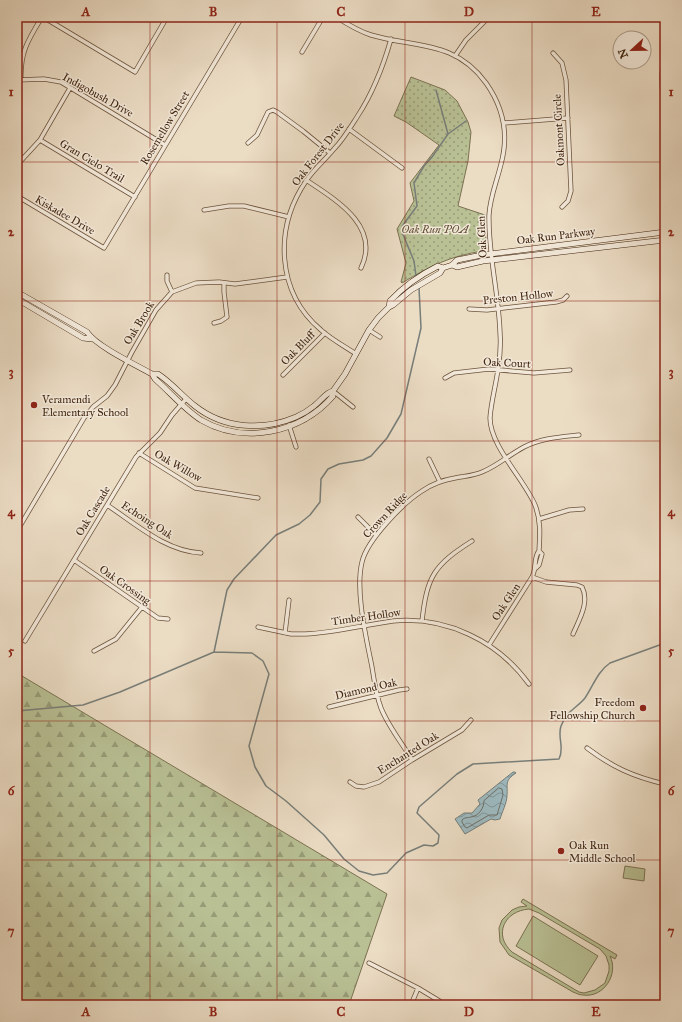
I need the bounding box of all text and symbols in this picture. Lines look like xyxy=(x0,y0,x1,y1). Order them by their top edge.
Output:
text: A xyxy=(81,4,91,20)
text: B xyxy=(209,4,218,20)
text: C xyxy=(337,4,346,20)
text: D xyxy=(464,4,474,20)
text: E xyxy=(591,4,601,20)
north arrow xyxy=(612,30,652,70)
text: N xyxy=(615,46,631,60)
street label: Indigobush Drive xyxy=(60,70,136,120)
text: 1 xyxy=(8,84,14,100)
text: 1 xyxy=(668,84,674,100)
street label: Rosemellow Street xyxy=(138,89,192,167)
street label: Oakmont Circle xyxy=(551,93,567,166)
street label: Oak Forest Drive xyxy=(289,119,347,188)
street label: Gran Cielo Trail xyxy=(57,137,127,185)
street label: Kiskadee Drive xyxy=(33,193,98,238)
street label: Oak Glen xyxy=(474,216,490,258)
park label: Oak Run POA xyxy=(402,223,469,236)
text: 2 xyxy=(8,224,15,240)
text: 2 xyxy=(668,224,675,240)
street label: Oak Run Parkway xyxy=(516,225,597,247)
street label: Preston Hollow xyxy=(482,287,554,307)
street label: Oak Brook xyxy=(121,298,157,347)
street label: Oak Bluff xyxy=(278,326,320,368)
street label: Oak Court xyxy=(483,355,531,371)
text: 3 xyxy=(8,364,14,380)
text: 3 xyxy=(668,364,674,380)
place label: Veramendi Elementary School xyxy=(41,393,129,419)
marker: Veramendi Elementary School xyxy=(29,400,39,410)
street label: Oak Willow xyxy=(152,447,205,485)
street label: Oak Cascade xyxy=(73,483,113,538)
street label: Crown Ridge xyxy=(360,489,410,541)
street label: Echoing Oak xyxy=(119,499,176,542)
text: 4 xyxy=(7,504,15,520)
text: 4 xyxy=(667,504,675,520)
street label: Oak Crossing xyxy=(97,563,154,608)
street label: Oak Glen xyxy=(489,581,523,623)
street label: Timber Hollow xyxy=(331,606,402,628)
text: 5 xyxy=(8,643,15,659)
text: 5 xyxy=(668,643,675,659)
street label: Diamond Oak xyxy=(334,675,399,702)
place label: Freedom Fellowship Church xyxy=(550,696,636,722)
marker: Freedom Fellowship Church xyxy=(638,703,648,713)
street label: Enchanted Oak xyxy=(375,729,442,777)
text: 6 xyxy=(8,783,16,799)
text: 6 xyxy=(668,783,676,799)
place label: Oak Run Middle School xyxy=(569,839,635,865)
marker: Oak Run Middle School xyxy=(556,846,566,856)
text: 7 xyxy=(8,923,15,939)
text: 7 xyxy=(668,923,675,939)
text: A xyxy=(81,1004,91,1020)
text: B xyxy=(209,1004,218,1020)
text: C xyxy=(337,1004,346,1020)
text: D xyxy=(464,1004,474,1020)
text: E xyxy=(591,1004,601,1020)

